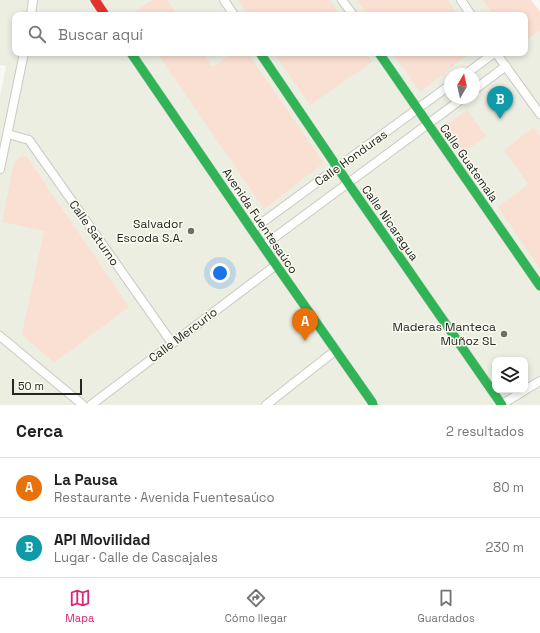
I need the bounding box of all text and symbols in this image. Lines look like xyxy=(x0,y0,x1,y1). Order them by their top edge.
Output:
search box xyxy=(12,12,528,56)
icon: search xyxy=(26,23,48,45)
text: Buscar aquí xyxy=(58,25,143,44)
north arrow xyxy=(444,68,480,104)
pin: B xyxy=(487,86,513,119)
street label: Calle Guatemala xyxy=(436,121,502,205)
street label: Calle Honduras xyxy=(312,126,390,190)
street label: Avenida Fuentesaúco xyxy=(219,165,301,277)
street label: Calle Nicaragua xyxy=(358,182,422,264)
street label: Calle Saturno xyxy=(65,197,123,269)
place label: Salvador Escoda S.A. xyxy=(117,216,183,246)
marker: Salvador Escoda S.A. xyxy=(186,226,196,236)
your location xyxy=(210,263,230,283)
street label: Calle Mercurio xyxy=(145,304,221,366)
pin: A xyxy=(292,308,318,341)
place label: Maderas Manteca Muñoz SL xyxy=(393,319,496,349)
marker: Maderas Manteca Muñoz SL xyxy=(499,329,509,339)
map controls xyxy=(492,357,528,393)
button: layers xyxy=(492,357,528,393)
scale bar xyxy=(12,377,82,396)
text: 50 m xyxy=(18,379,44,393)
text: Cerca xyxy=(16,420,63,442)
text: 2 resultados xyxy=(446,423,524,440)
text: La Pausa xyxy=(54,470,118,489)
text: A xyxy=(25,479,33,496)
text: 80 m xyxy=(493,479,524,496)
text: Restaurante · Avenida Fuentesaúco xyxy=(54,489,275,506)
text: API Movilidad xyxy=(54,530,150,549)
text: B xyxy=(25,539,33,556)
text: 230 m xyxy=(486,539,524,556)
text: Lugar · Calle de Cascajales xyxy=(54,549,218,566)
tab: Mapa xyxy=(65,587,94,625)
tab: Cómo llegar xyxy=(225,587,287,625)
tab: Guardados xyxy=(418,587,475,625)

